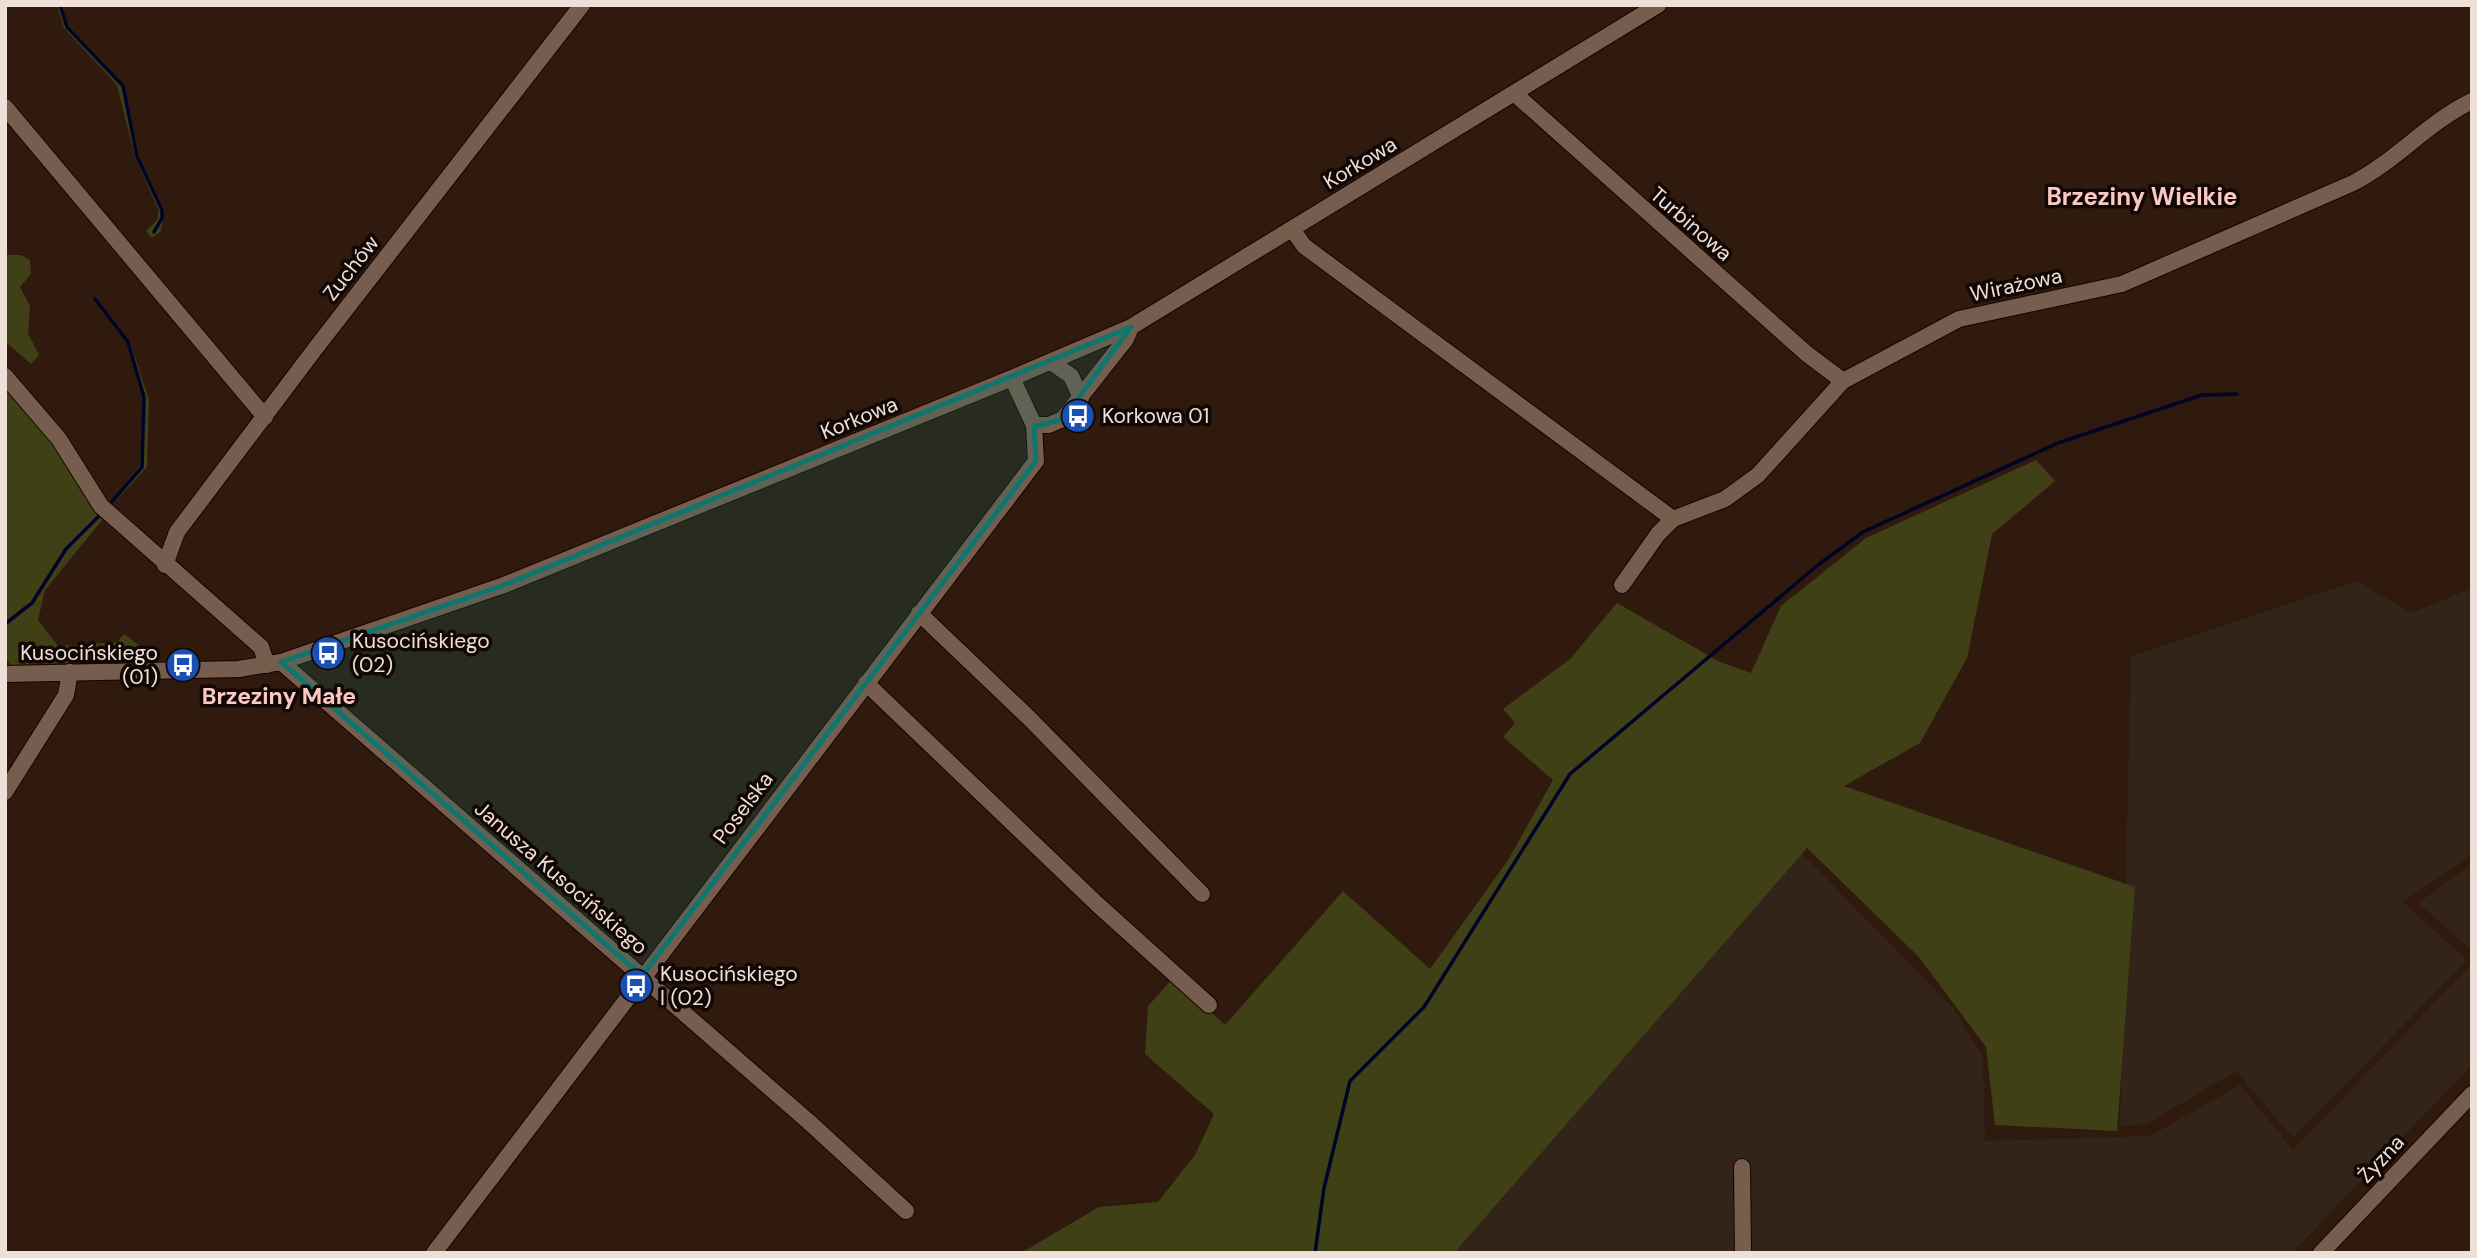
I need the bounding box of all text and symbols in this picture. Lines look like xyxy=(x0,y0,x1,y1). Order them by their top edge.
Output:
street label: Korkowa xyxy=(1318,130,1402,196)
street label: Turbinowa xyxy=(1644,181,1738,267)
district label: Brzeziny Wielkie xyxy=(2047,181,2237,212)
street label: Zuchów xyxy=(317,230,385,306)
street label: Wirażowa xyxy=(1967,262,2065,308)
street label: Korkowa xyxy=(816,390,902,446)
bus stop icon: Korkowa 01 xyxy=(1059,397,1097,435)
place label: Korkowa 01 xyxy=(1102,402,1209,430)
place label: Kusocińskiego (02) xyxy=(352,627,490,679)
bus stop icon: Kusocińskiego (02) xyxy=(309,634,347,672)
place label: Kusocińskiego (01) xyxy=(20,639,158,691)
bus stop icon: Kusocińskiego (01) xyxy=(164,646,202,684)
district label: Brzeziny Małe xyxy=(202,681,356,711)
street label: Poselska xyxy=(707,766,779,850)
street label: Janusza Kusocińskiego xyxy=(468,795,654,961)
place label: Kusocińskiego I (02) xyxy=(660,960,798,1012)
bus stop icon: Kusocińskiego I (02) xyxy=(617,967,655,1005)
street label: Żyzna xyxy=(2352,1129,2410,1189)

